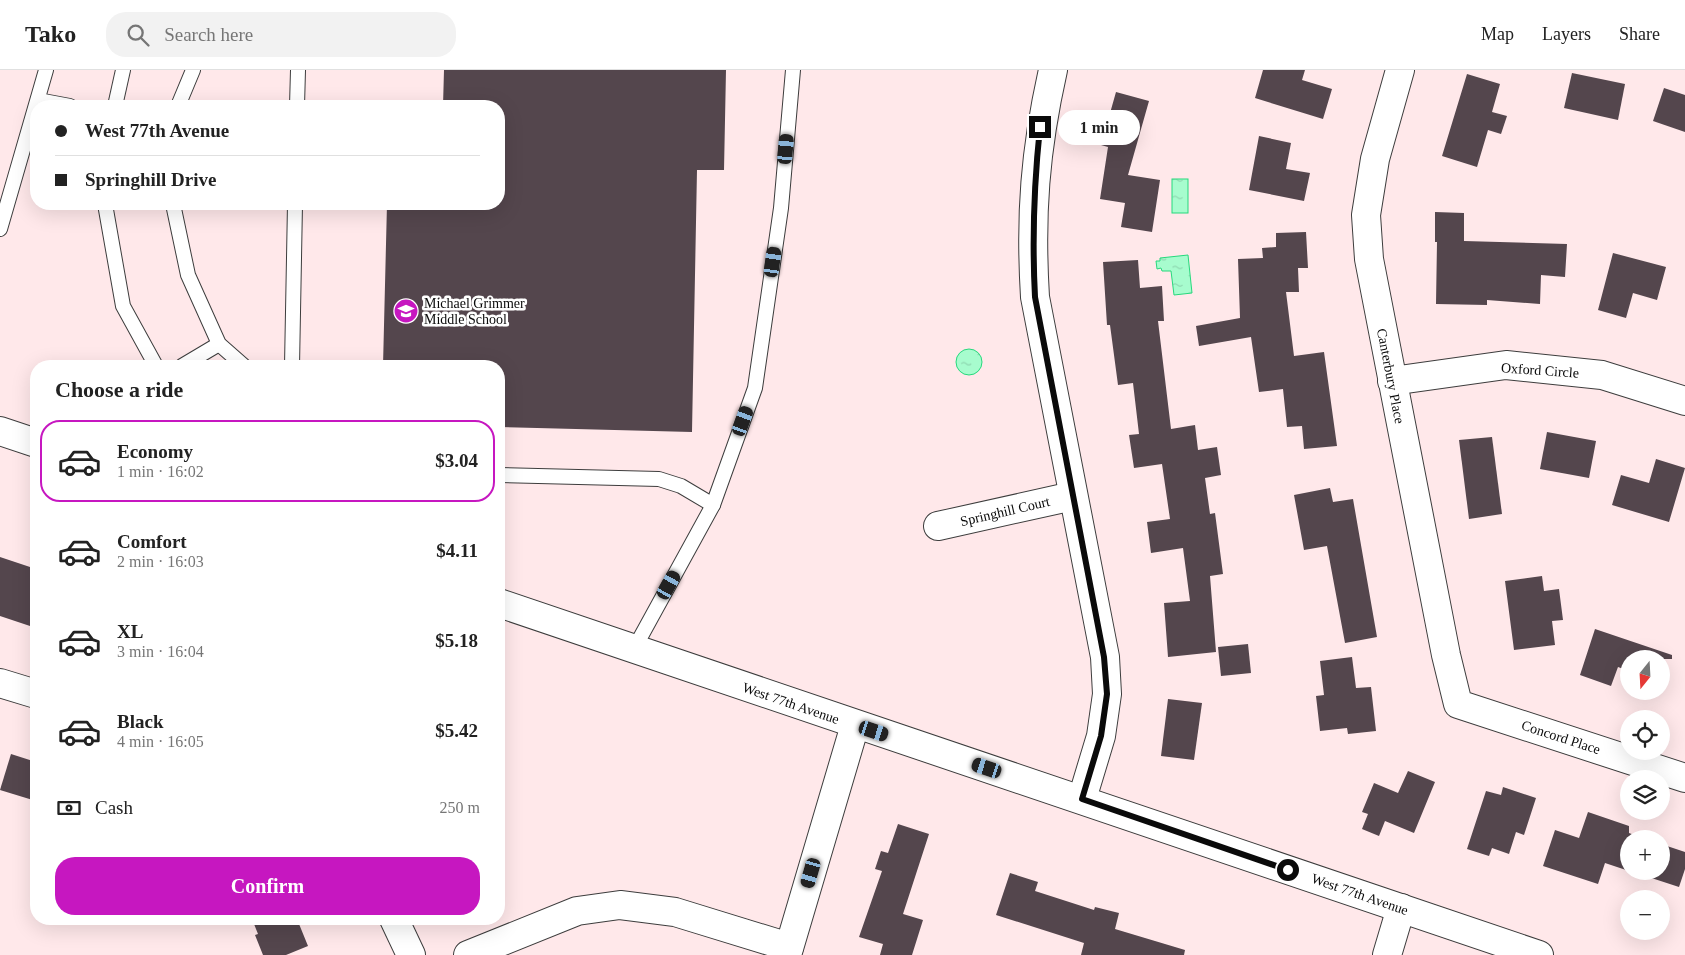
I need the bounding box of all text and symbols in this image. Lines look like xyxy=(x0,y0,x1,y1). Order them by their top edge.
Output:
search box xyxy=(106,12,456,57)
text: Tako xyxy=(25,21,76,47)
icon: search xyxy=(124,21,152,49)
text: Search here xyxy=(164,24,253,45)
text: Map xyxy=(1481,24,1514,44)
text: Layers xyxy=(1542,24,1591,44)
text: Share xyxy=(1619,24,1660,44)
callout: 1 min xyxy=(1058,110,1140,144)
route end xyxy=(1029,116,1051,138)
text: 1 min xyxy=(1080,119,1118,136)
text: West 77th Avenue xyxy=(85,120,229,141)
car xyxy=(777,133,794,165)
text: Springhill Drive xyxy=(85,169,216,190)
car xyxy=(763,246,782,278)
place label: Michael Grimmer Middle School xyxy=(424,296,525,327)
school or university icon: Michael Grimmer Middle School xyxy=(393,298,419,324)
street label: Canterbury Place xyxy=(1374,327,1407,425)
street label: Oxford Circle xyxy=(1500,360,1579,381)
text: Choose a ride xyxy=(55,377,183,402)
car xyxy=(730,404,755,438)
icon: car xyxy=(57,439,102,484)
text: Economy xyxy=(117,441,193,462)
text: $3.04 xyxy=(435,450,478,471)
text: 1 min · 16:02 xyxy=(117,463,204,480)
street label: Springhill Court xyxy=(959,494,1051,529)
icon: car xyxy=(57,529,102,574)
text: Comfort xyxy=(117,531,187,552)
text: $4.11 xyxy=(436,540,478,561)
text: 2 min · 16:03 xyxy=(117,553,204,570)
car xyxy=(655,568,682,602)
icon: car xyxy=(57,619,102,664)
text: XL xyxy=(117,621,143,642)
text: $5.18 xyxy=(435,630,478,651)
text: 3 min · 16:04 xyxy=(117,643,204,660)
north arrow xyxy=(1620,650,1670,700)
map controls xyxy=(1620,650,1670,940)
street label: West 77th Avenue xyxy=(741,680,841,727)
icon: car xyxy=(57,709,102,754)
button: locate xyxy=(1620,710,1670,760)
text: Black xyxy=(117,711,163,732)
street label: Concord Place xyxy=(1520,718,1602,757)
car xyxy=(857,719,890,743)
text: $5.42 xyxy=(435,720,478,741)
text: 4 min · 16:05 xyxy=(117,733,204,750)
car xyxy=(970,756,1003,780)
button: layers xyxy=(1620,770,1670,820)
icon: cash xyxy=(55,794,83,822)
text: Cash xyxy=(95,797,133,818)
text: 250 m xyxy=(440,799,480,816)
button: + xyxy=(1620,830,1670,880)
button: Confirm xyxy=(55,857,480,915)
car xyxy=(799,857,822,889)
route start xyxy=(1277,859,1299,881)
street label: West 77th Avenue xyxy=(1310,871,1410,918)
button: − xyxy=(1620,890,1670,940)

